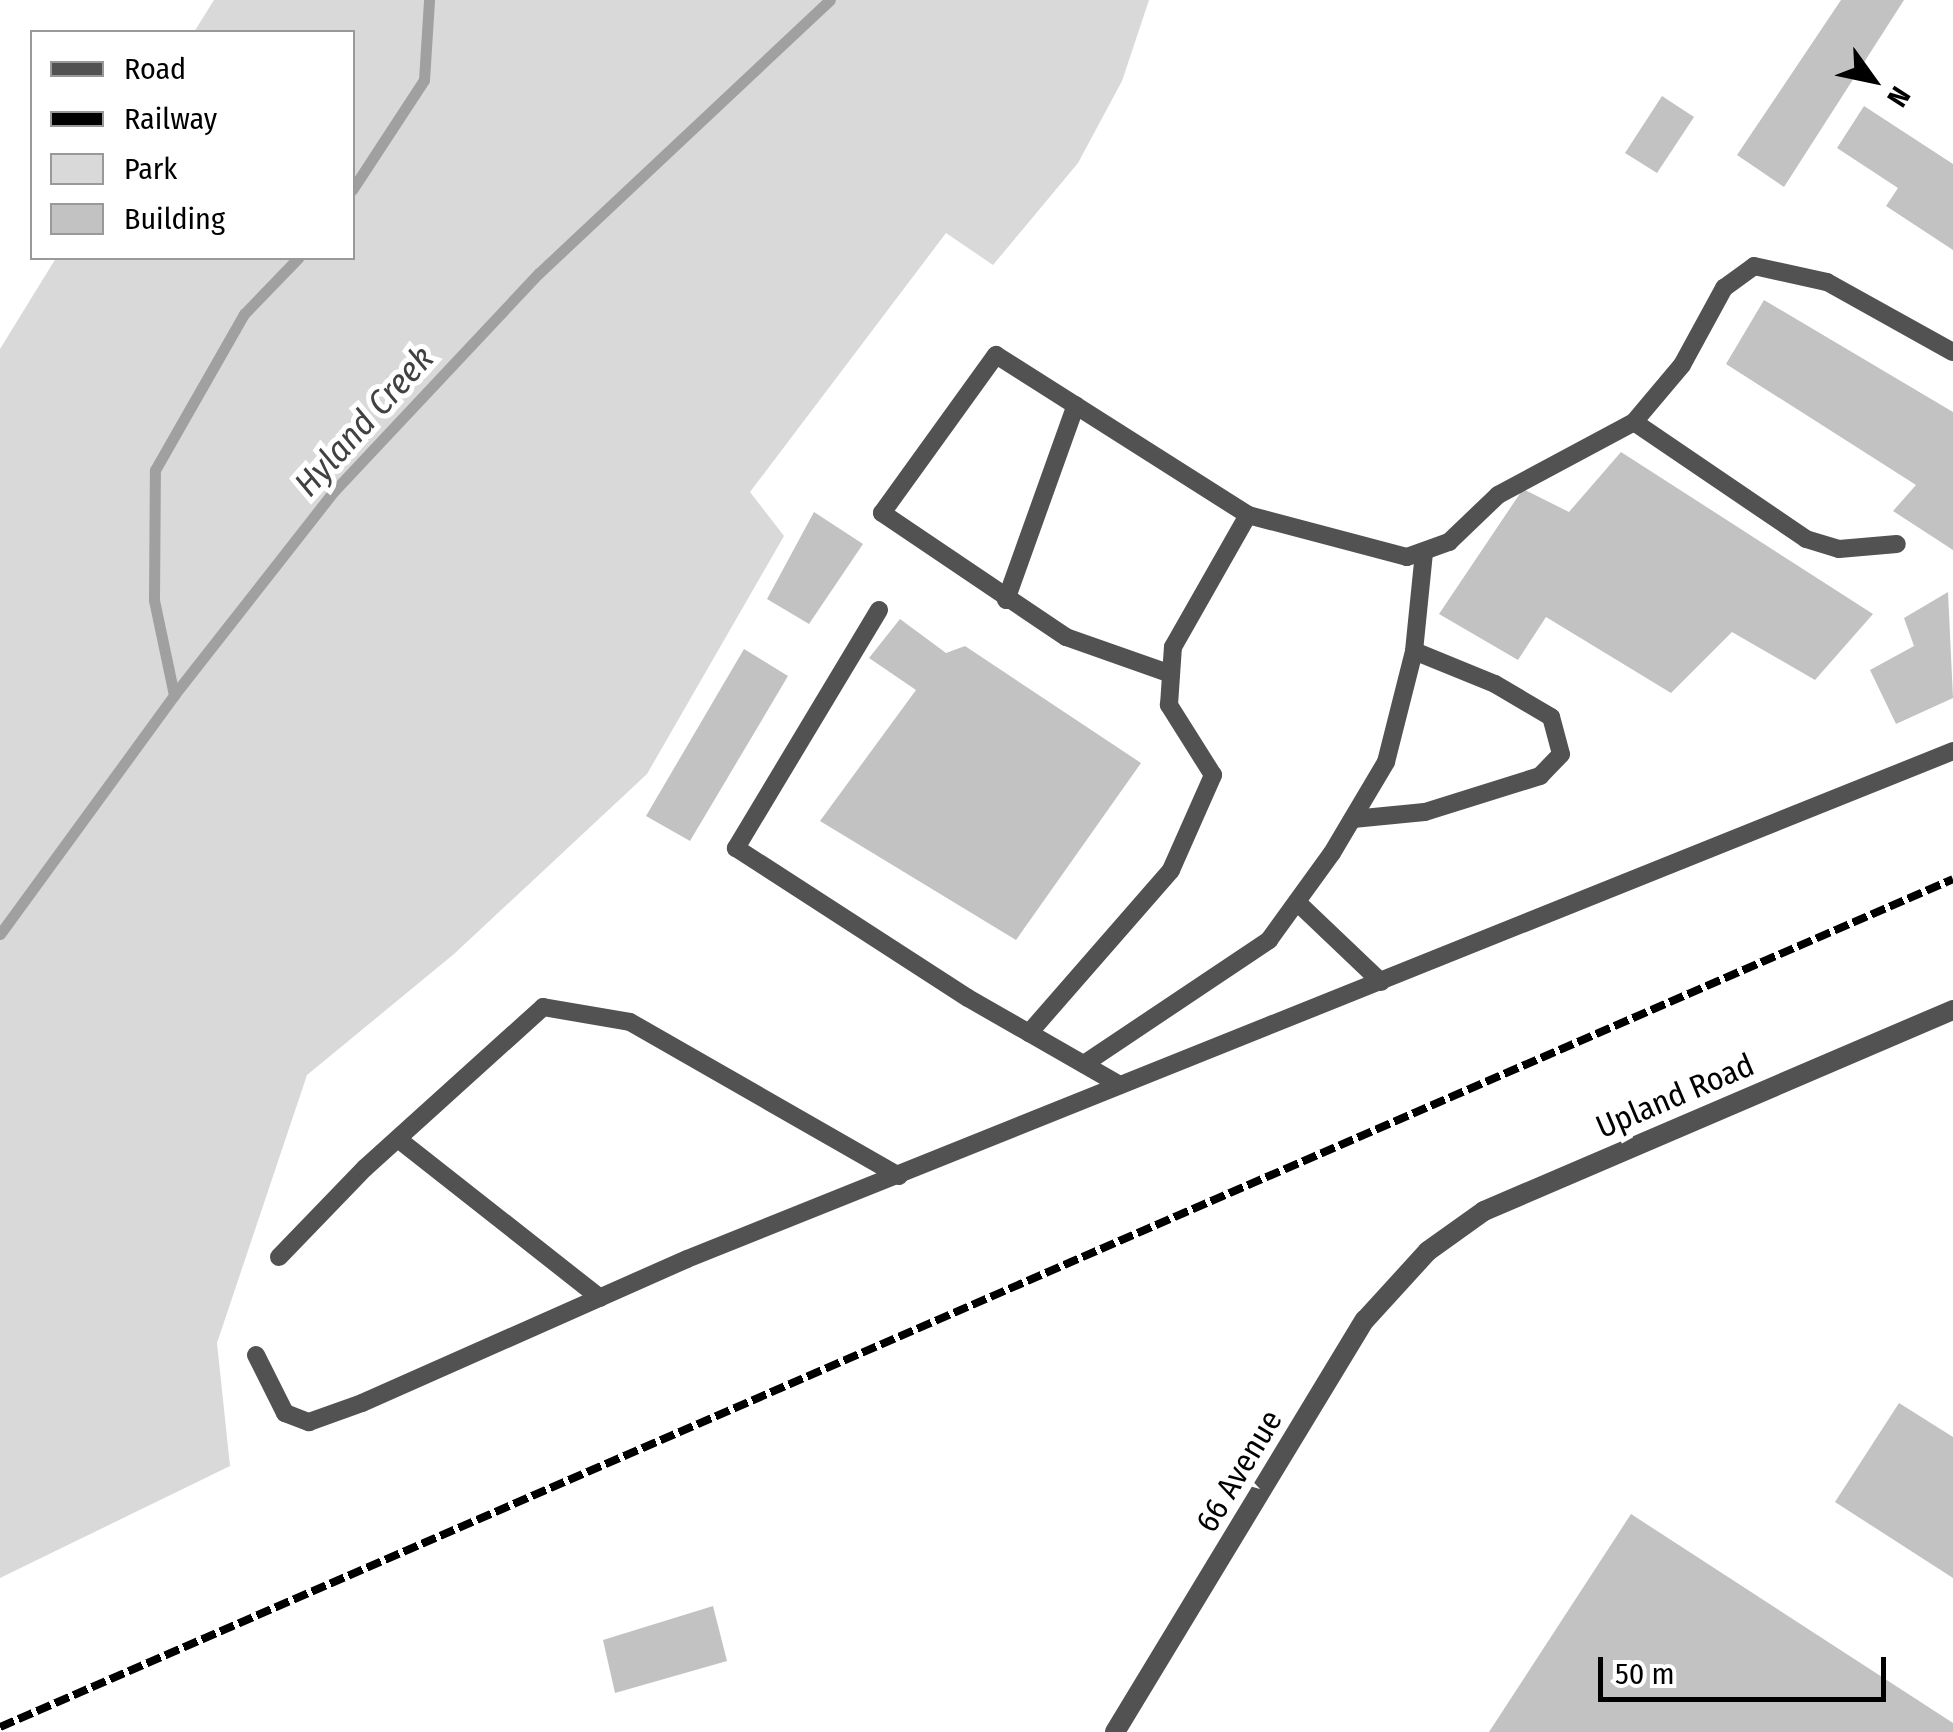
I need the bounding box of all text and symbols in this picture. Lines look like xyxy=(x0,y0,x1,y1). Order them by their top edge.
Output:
legend xyxy=(30,30,355,260)
north arrow xyxy=(1823,30,1923,130)
text: Road xyxy=(124,51,186,87)
text: N xyxy=(1880,81,1917,113)
text: Railway xyxy=(124,101,217,137)
text: Park xyxy=(124,151,177,187)
text: Building xyxy=(124,201,225,237)
water label: Hyland Creek xyxy=(286,337,442,505)
street label: Upland Road xyxy=(1590,1046,1760,1146)
street label: 66 Avenue xyxy=(1188,1403,1290,1539)
scale bar xyxy=(1603,1637,1890,1699)
text: 50 m xyxy=(1615,1656,1675,1692)

